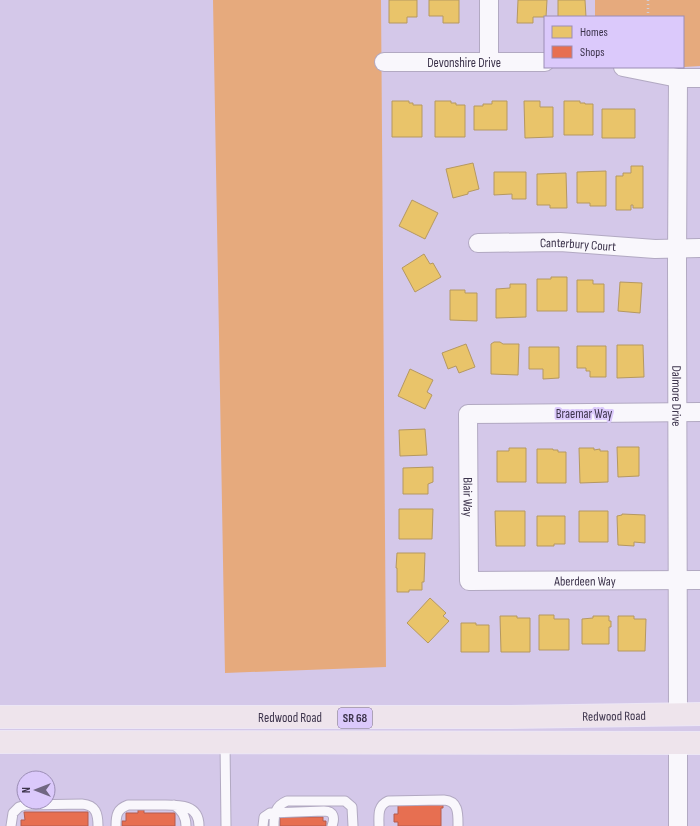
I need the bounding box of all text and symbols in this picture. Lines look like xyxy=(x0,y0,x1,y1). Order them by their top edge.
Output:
legend xyxy=(544,16,684,68)
text: Homes xyxy=(580,25,608,40)
text: Shops xyxy=(580,45,605,60)
street label: Devonshire Drive xyxy=(427,55,501,71)
street label: Canterbury Court xyxy=(540,235,617,255)
street label: Dalmore Drive xyxy=(668,365,684,427)
street label: Braemar Way xyxy=(556,406,612,422)
street label: Blair Way xyxy=(459,477,476,517)
street label: Aberdeen Way xyxy=(553,573,616,590)
road number: SR 68 xyxy=(338,708,372,728)
street label: Redwood Road xyxy=(582,708,646,725)
street label: Redwood Road xyxy=(258,710,322,726)
north arrow xyxy=(16,770,56,810)
text: N xyxy=(20,787,33,793)

